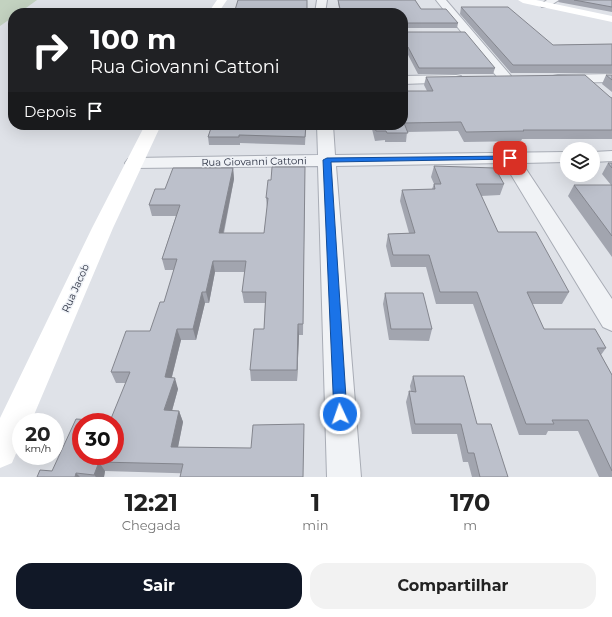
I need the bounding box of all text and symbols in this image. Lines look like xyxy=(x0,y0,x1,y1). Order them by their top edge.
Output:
text: 100 m xyxy=(90,22,176,56)
icon: right xyxy=(24,24,76,76)
text: Rua Giovanni Cattoni xyxy=(90,56,280,78)
icon: arrive xyxy=(84,100,106,122)
text: Depois xyxy=(24,102,76,121)
pin xyxy=(493,141,527,175)
map controls xyxy=(560,142,600,182)
button: layers xyxy=(560,142,600,182)
icon: arrive xyxy=(499,147,521,169)
street label: Rua Giovanni Cattoni xyxy=(201,154,307,169)
street label: Rua Jacob xyxy=(59,262,92,315)
position arrow xyxy=(319,393,361,435)
speed limit sign: 30 xyxy=(72,413,124,465)
text: 20 xyxy=(25,422,51,446)
text: km/h xyxy=(25,442,51,455)
text: 12:21 xyxy=(124,488,178,517)
text: 1 xyxy=(311,488,320,517)
text: 170 xyxy=(450,488,490,517)
text: Chegada xyxy=(122,517,181,533)
text: min xyxy=(302,517,328,533)
text: m xyxy=(463,517,477,533)
button: Sair xyxy=(16,563,302,609)
button: Compartilhar xyxy=(310,563,596,609)

